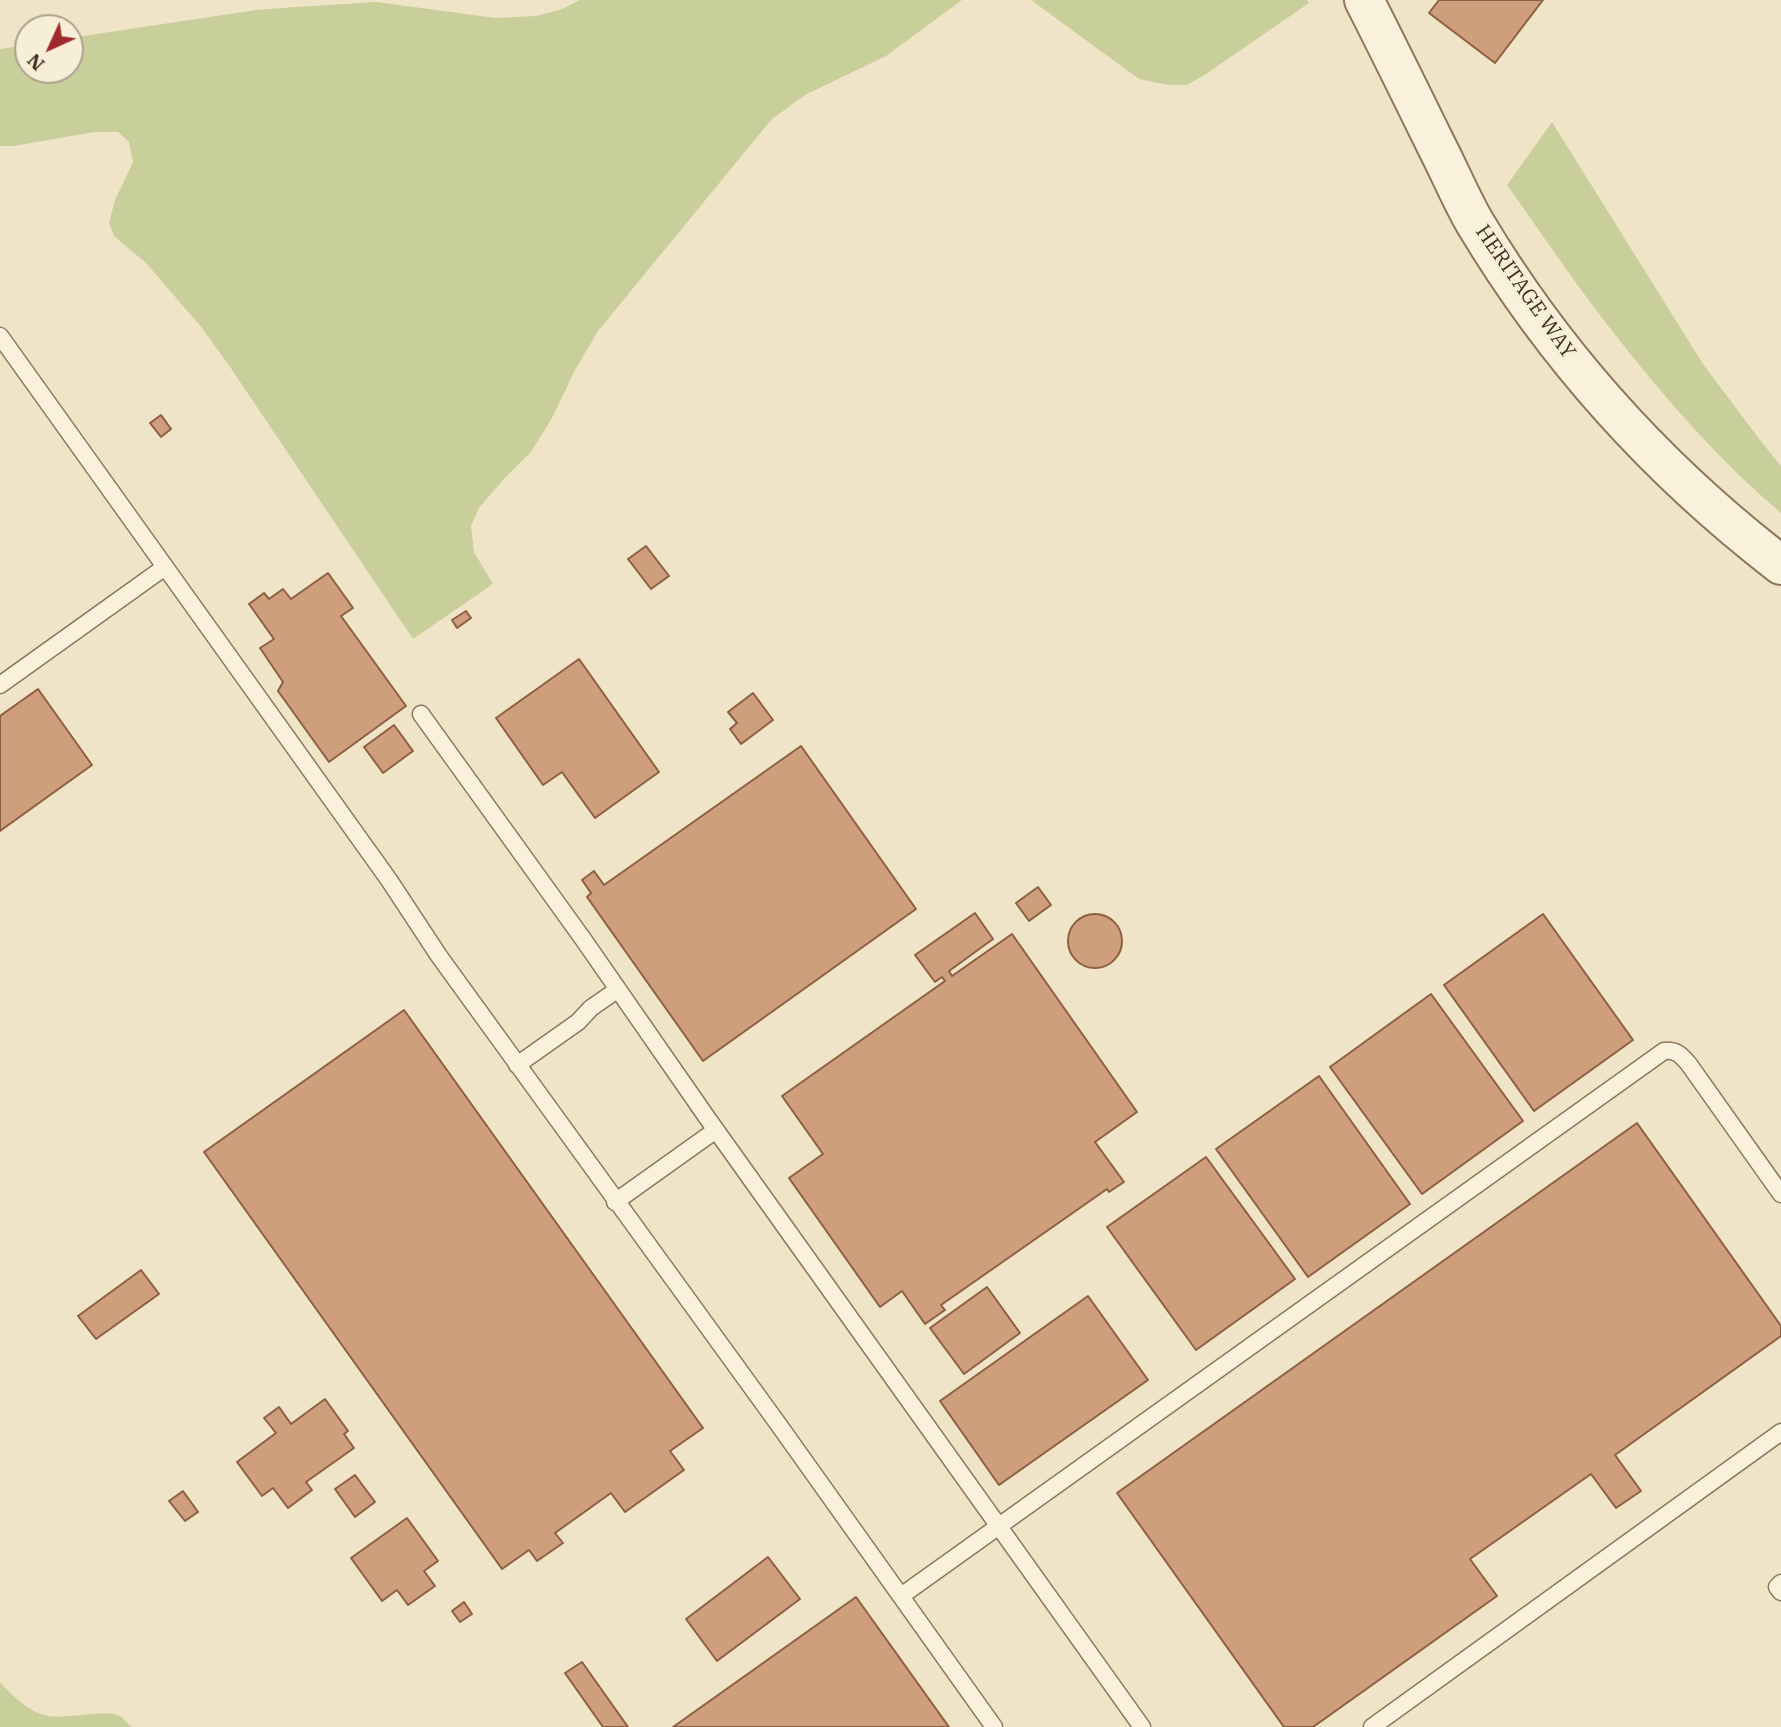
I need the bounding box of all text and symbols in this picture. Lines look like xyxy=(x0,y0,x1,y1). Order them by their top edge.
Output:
north arrow xyxy=(14,14,84,84)
text: N xyxy=(22,49,49,76)
street label: HERITAGE WAY xyxy=(1470,220,1580,364)

